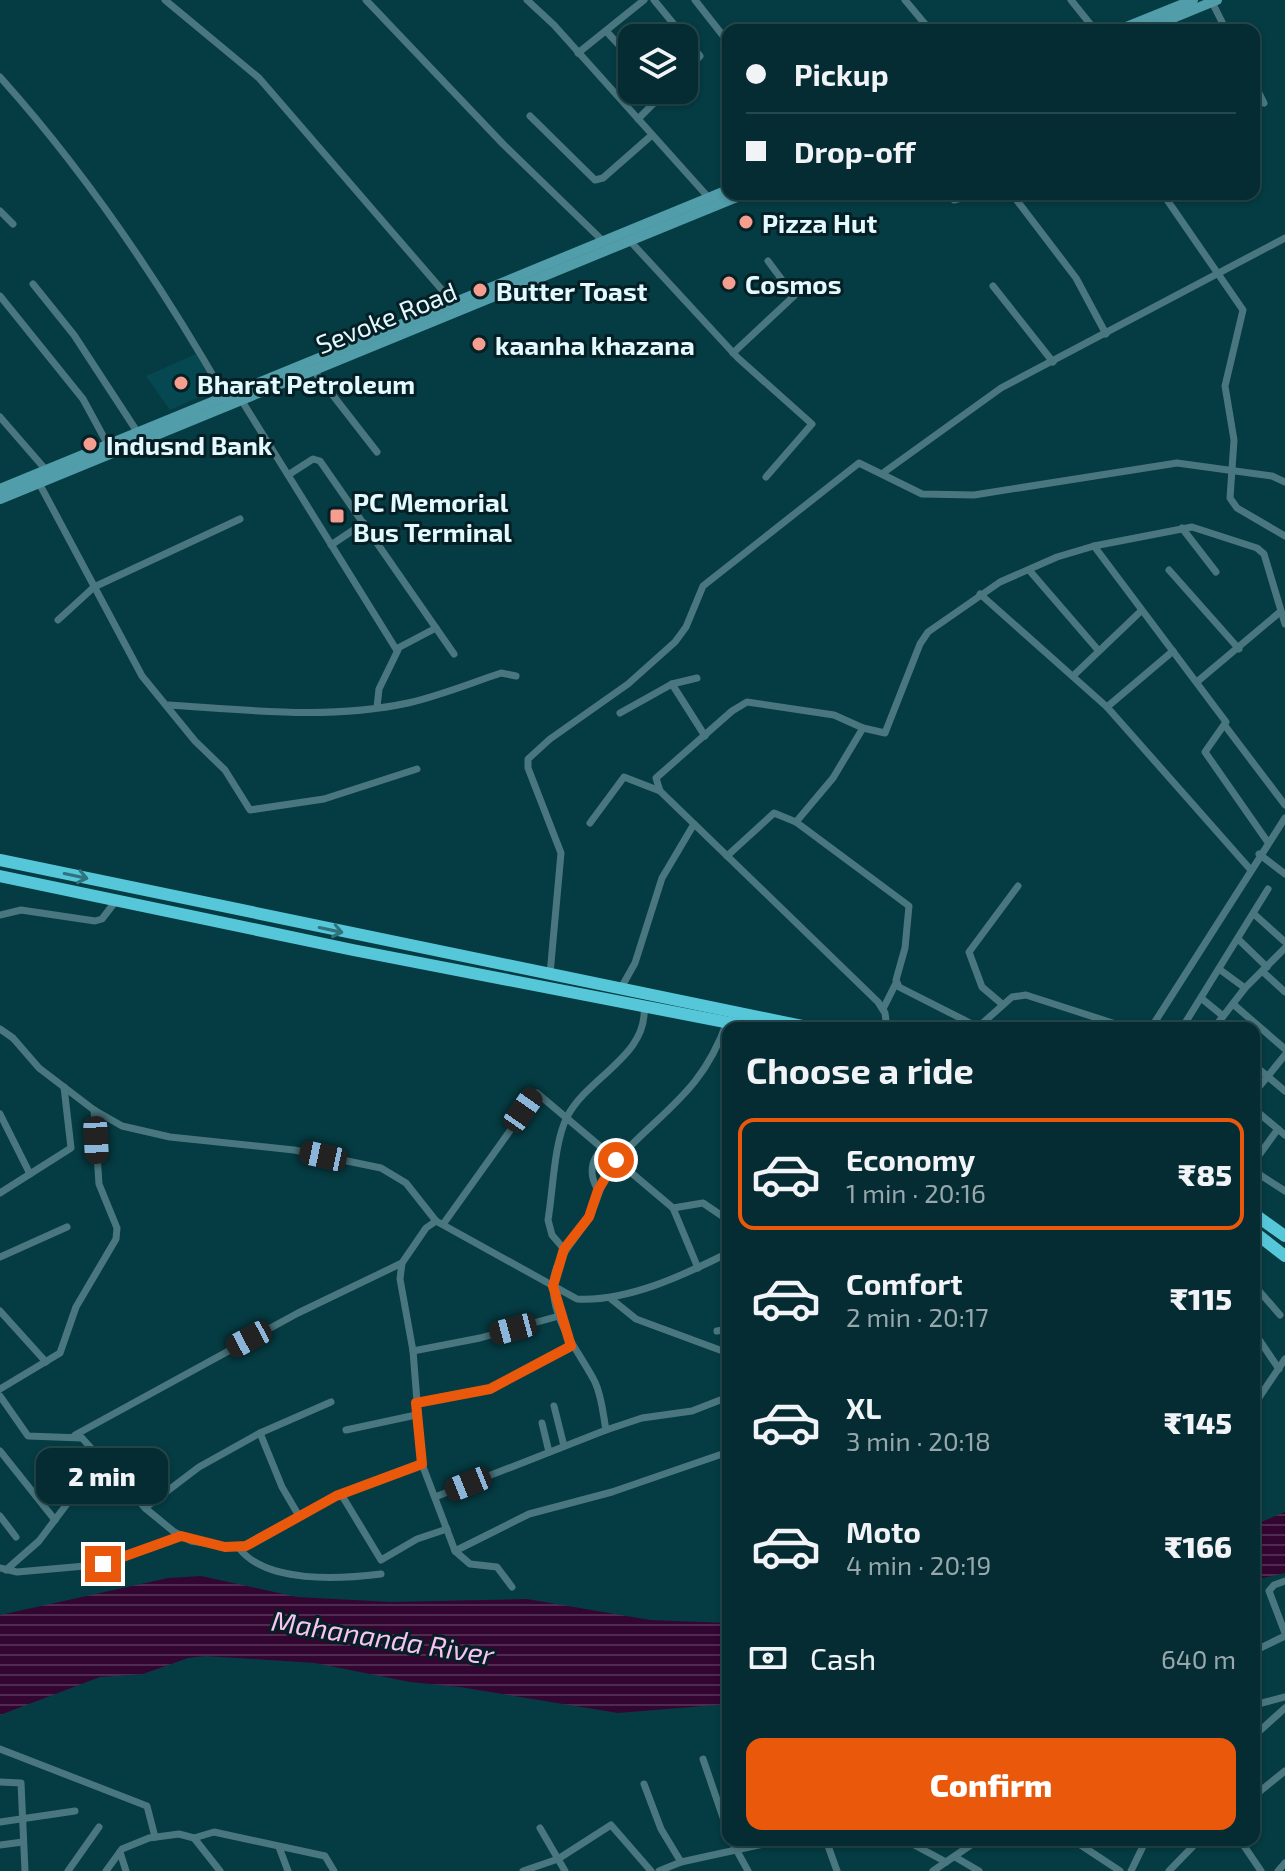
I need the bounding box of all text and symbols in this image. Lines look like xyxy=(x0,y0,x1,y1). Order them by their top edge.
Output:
map controls xyxy=(618,24,698,104)
button: layers xyxy=(618,24,698,104)
text: Pickup xyxy=(794,56,889,92)
text: Drop-off xyxy=(794,133,916,169)
place label: Pizza Hut xyxy=(762,207,877,238)
marker: Pizza Hut xyxy=(737,213,755,231)
place label: Cosmos xyxy=(745,268,842,299)
marker: Cosmos xyxy=(720,274,738,292)
street label: Sevoke Road xyxy=(311,275,461,359)
place label: Butter Toast xyxy=(496,275,648,306)
marker: Butter Toast xyxy=(471,281,489,299)
place label: kaanha khazana xyxy=(495,329,695,360)
marker: kaanha khazana xyxy=(470,335,488,353)
place label: Bharat Petroleum xyxy=(197,368,415,399)
marker: Bharat Petroleum xyxy=(172,374,190,392)
place label: Indusnd Bank xyxy=(106,429,273,460)
marker: Indusnd Bank xyxy=(81,435,99,453)
place label: PC Memorial Bus Terminal xyxy=(353,486,512,547)
marker: PC Memorial Bus Terminal xyxy=(328,507,346,525)
one-way arrow xyxy=(63,869,89,884)
one-way arrow xyxy=(317,923,343,938)
text: Choose a ride xyxy=(746,1048,974,1091)
car xyxy=(499,1083,547,1137)
car xyxy=(83,1115,109,1165)
icon: car xyxy=(750,1138,822,1210)
car xyxy=(297,1139,349,1173)
text: Economy xyxy=(846,1141,975,1177)
route start xyxy=(598,1142,634,1178)
text: ₹85 xyxy=(1178,1156,1232,1192)
text: 1 min · 20:16 xyxy=(846,1177,986,1208)
icon: car xyxy=(750,1262,822,1334)
text: Comfort xyxy=(846,1265,963,1301)
text: ₹115 xyxy=(1170,1280,1232,1316)
text: 2 min · 20:17 xyxy=(846,1301,989,1332)
car xyxy=(487,1311,539,1347)
car xyxy=(222,1317,276,1361)
icon: car xyxy=(750,1386,822,1458)
text: XL xyxy=(846,1389,881,1425)
text: ₹145 xyxy=(1164,1404,1232,1440)
text: 3 min · 20:18 xyxy=(846,1425,991,1456)
callout: 2 min xyxy=(37,1448,169,1504)
text: 2 min xyxy=(68,1460,136,1491)
car xyxy=(441,1464,495,1504)
icon: car xyxy=(750,1510,822,1582)
text: Moto xyxy=(846,1513,921,1549)
text: ₹166 xyxy=(1164,1528,1232,1564)
route end xyxy=(85,1546,121,1582)
text: 4 min · 20:19 xyxy=(846,1549,992,1580)
water label: Mahananda River xyxy=(269,1603,497,1672)
icon: cash xyxy=(746,1636,790,1680)
text: Cash xyxy=(810,1640,876,1676)
text: 640 m xyxy=(1161,1643,1236,1674)
button: Confirm xyxy=(746,1738,1236,1830)

